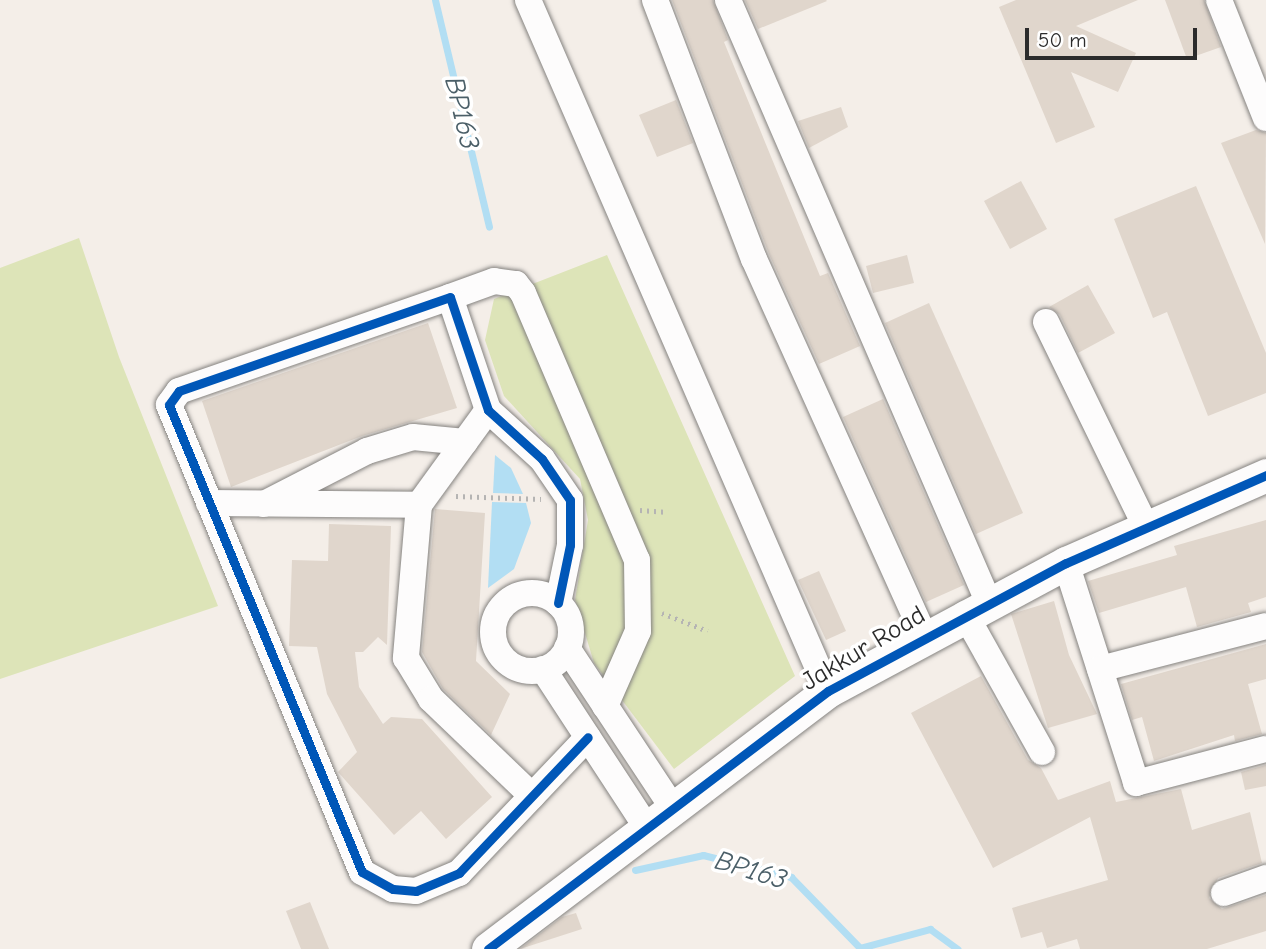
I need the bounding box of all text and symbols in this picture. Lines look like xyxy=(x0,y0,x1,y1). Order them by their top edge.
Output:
scale bar xyxy=(1028,14,1200,58)
text: 50 m xyxy=(1038,28,1087,52)
water label: BP163 xyxy=(437,73,487,153)
street label: Jakkur Road xyxy=(796,600,932,698)
water label: BP163 xyxy=(711,843,791,897)

